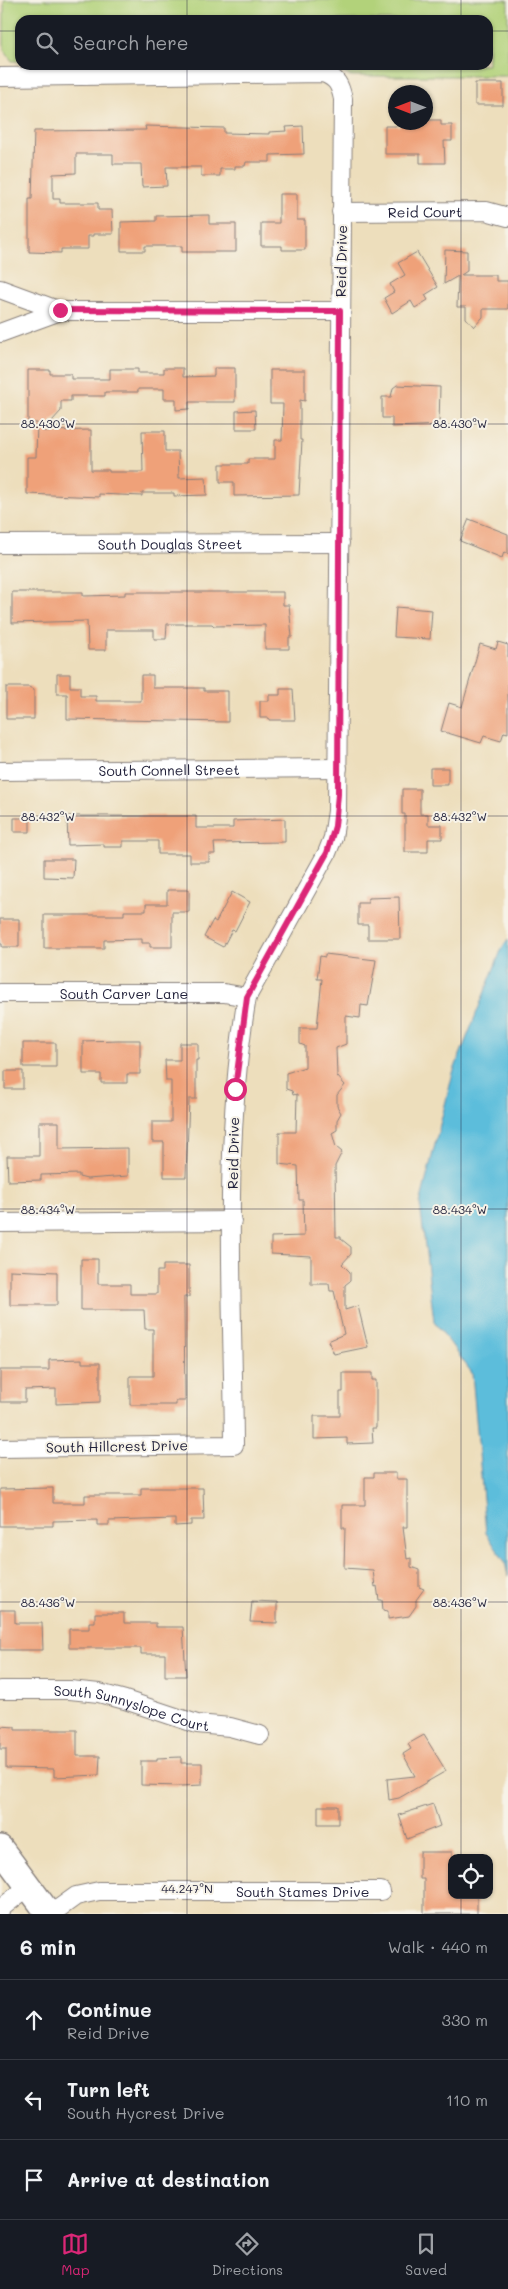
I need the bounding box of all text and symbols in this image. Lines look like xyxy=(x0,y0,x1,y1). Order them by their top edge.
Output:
search box xyxy=(15,15,493,70)
icon: search xyxy=(33,29,61,57)
text: Search here xyxy=(73,30,189,55)
north arrow xyxy=(388,85,433,130)
street label: Reid Court xyxy=(388,202,462,221)
street label: Reid Drive xyxy=(331,225,351,297)
route end xyxy=(49,299,72,322)
text: 88.430°W xyxy=(21,415,75,431)
text: 88.430°W xyxy=(433,415,487,431)
street label: South Douglas Street xyxy=(98,534,242,553)
street label: South Connell Street xyxy=(98,759,240,780)
text: 88.432°W xyxy=(21,808,75,824)
text: 88.432°W xyxy=(433,808,487,824)
street label: South Carver Lane xyxy=(60,984,188,1003)
route start xyxy=(224,1078,247,1101)
street label: Reid Drive xyxy=(223,1117,243,1189)
text: 88.434°W xyxy=(21,1201,75,1217)
text: 88.434°W xyxy=(433,1201,487,1217)
street label: South Hillcrest Drive xyxy=(46,1435,188,1457)
text: 88.436°W xyxy=(21,1594,75,1610)
text: 88.436°W xyxy=(433,1594,487,1610)
street label: South Sunnyslope Court xyxy=(54,1681,210,1735)
map controls xyxy=(448,1854,493,1899)
button: locate xyxy=(448,1854,493,1899)
text: 44.247°N xyxy=(161,1880,213,1896)
street label: South Stames Drive xyxy=(236,1882,369,1901)
text: 6 min xyxy=(20,1933,76,1960)
text: Walk · 440 m xyxy=(388,1936,488,1957)
text: Continue xyxy=(67,1997,152,2022)
icon: ahead xyxy=(20,2006,48,2034)
text: 330 m xyxy=(442,2009,488,2030)
text: Reid Drive xyxy=(67,2022,150,2043)
text: Turn left xyxy=(67,2077,150,2102)
icon: left xyxy=(20,2086,48,2114)
text: 110 m xyxy=(446,2089,488,2110)
text: South Hycrest Drive xyxy=(67,2102,225,2123)
icon: arrive xyxy=(20,2166,48,2194)
text: Arrive at destination xyxy=(67,2167,270,2192)
tab: Map xyxy=(61,2230,90,2279)
tab: Directions xyxy=(212,2230,283,2279)
tab: Saved xyxy=(405,2230,447,2279)

